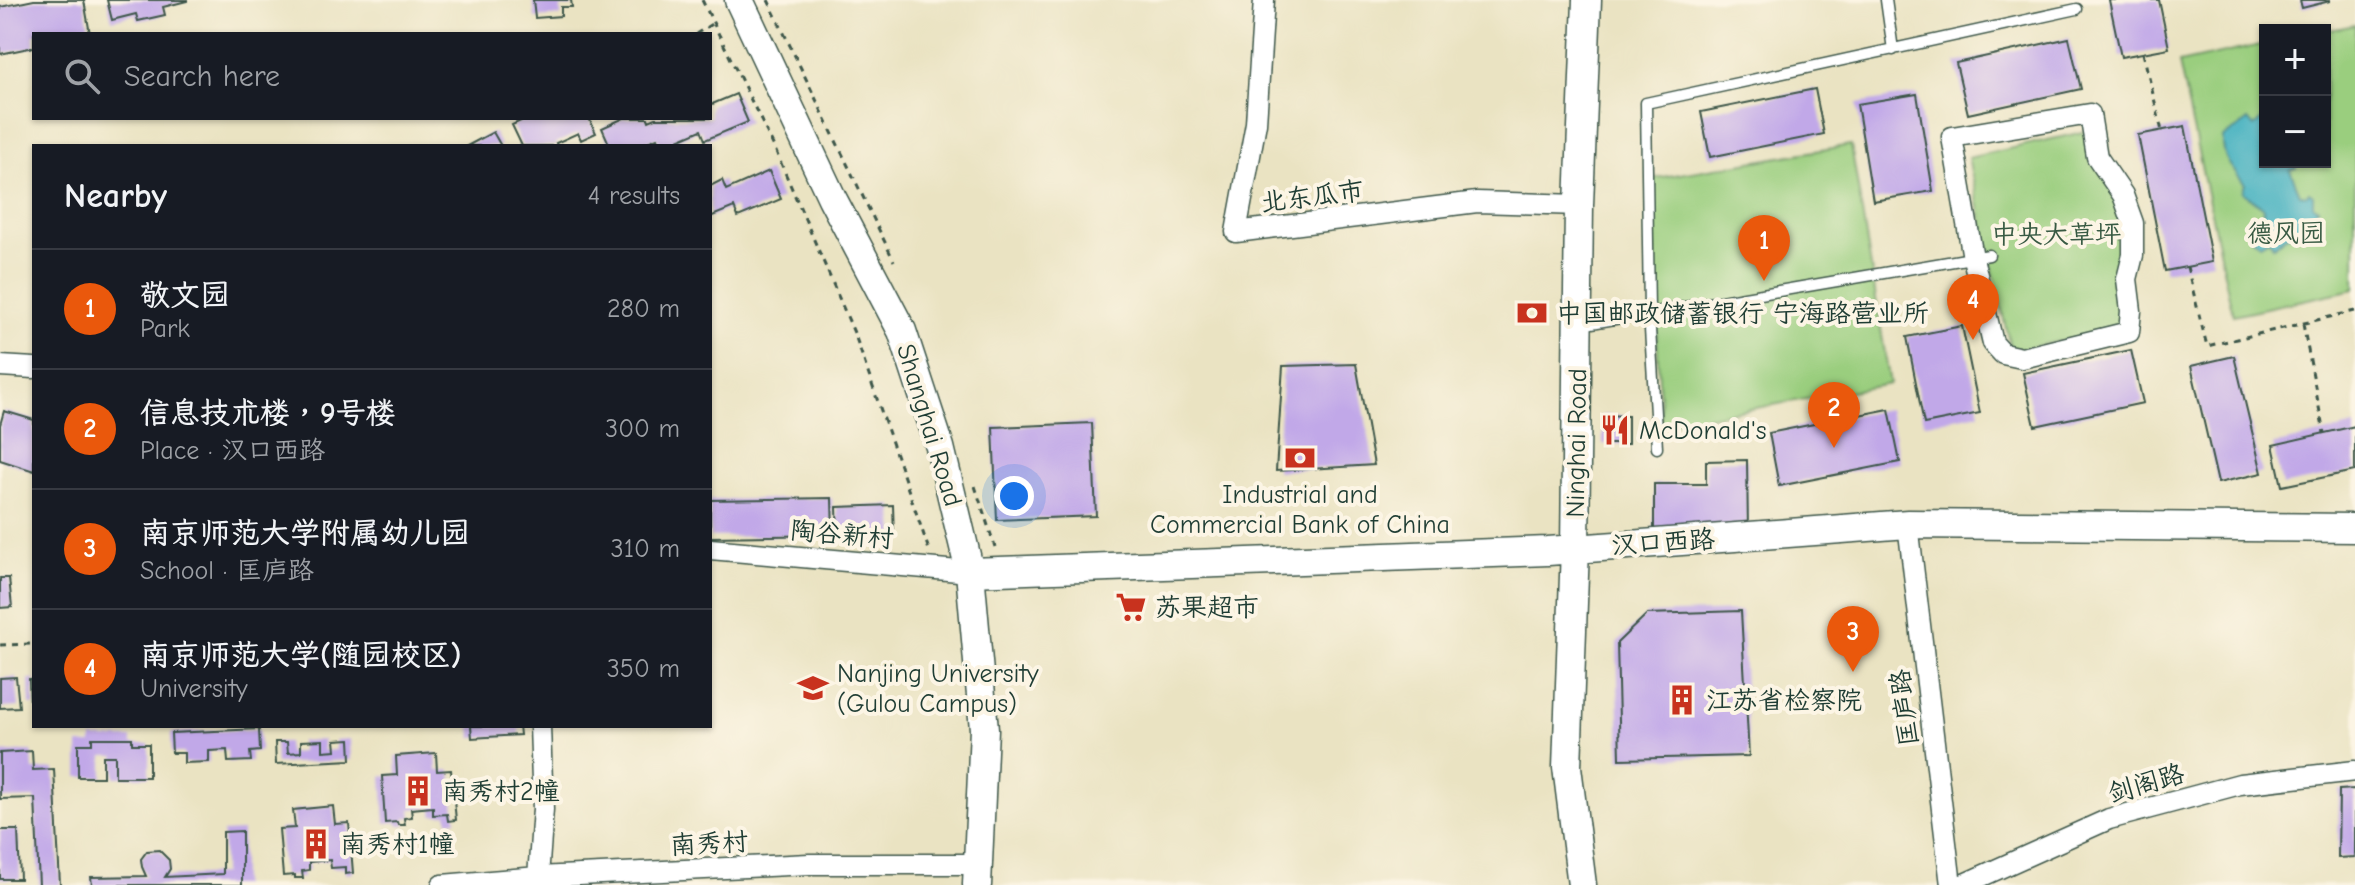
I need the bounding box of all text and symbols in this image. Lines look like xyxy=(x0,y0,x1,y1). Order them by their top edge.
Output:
map controls xyxy=(2259,24,2331,168)
button: + xyxy=(2259,24,2331,96)
search box xyxy=(32,32,712,120)
icon: search xyxy=(60,54,104,98)
text: Search here xyxy=(124,59,280,94)
button: − xyxy=(2259,96,2331,168)
text: Nearby xyxy=(64,176,167,216)
street label: 北东瓜市 xyxy=(1259,176,1366,218)
text: 4 results xyxy=(588,181,680,211)
pin: 1 xyxy=(1738,215,1790,281)
park label: 德风园 xyxy=(2247,219,2325,249)
park label: 中央大草坪 xyxy=(1991,220,2121,250)
pin: 4 xyxy=(1947,274,1999,340)
text: 敬文园 xyxy=(140,278,230,313)
text: 1 xyxy=(85,294,95,324)
text: 280 m xyxy=(607,294,680,324)
bank icon: 中国邮政储蓄银行 宁海路营业所 xyxy=(1515,296,1549,330)
place label: 中国邮政储蓄银行 宁海路营业所 xyxy=(1556,299,1929,329)
text: Park xyxy=(140,314,190,344)
street label: Shanghai Road xyxy=(890,341,968,510)
street label: Ninghai Road xyxy=(1561,368,1593,518)
pin: 2 xyxy=(1808,382,1860,448)
text: 信息技术楼，9号楼 xyxy=(140,396,396,431)
restaurant icon: McDonald's xyxy=(1598,413,1632,447)
text: 2 xyxy=(84,414,96,444)
text: 300 m xyxy=(605,414,680,444)
place label: McDonald's xyxy=(1639,416,1767,446)
text: Place · 汉口西路 xyxy=(140,436,325,466)
bank icon: Industrial and Commercial Bank of China xyxy=(1283,441,1317,475)
your location xyxy=(994,476,1034,516)
place label: Industrial and Commercial Bank of China xyxy=(1150,480,1450,540)
text: 南京师范大学附属幼儿园 xyxy=(140,516,470,551)
street label: 陶谷新村 xyxy=(789,516,895,554)
street label: 汉口西路 xyxy=(1610,524,1716,562)
text: 3 xyxy=(84,534,96,564)
text: 310 m xyxy=(611,534,680,564)
text: School · 匡庐路 xyxy=(140,556,314,586)
supermarket icon: 苏果超市 xyxy=(1114,590,1148,624)
place label: 苏果超市 xyxy=(1155,593,1259,623)
pin: 3 xyxy=(1827,606,1879,672)
text: 南京师范大学(随园校区) xyxy=(140,638,461,673)
text: 4 xyxy=(84,654,96,684)
text: 350 m xyxy=(607,654,680,684)
place label: Nanjing University (Gulou Campus) xyxy=(837,659,1039,719)
street label: 匡庐路 xyxy=(1885,667,1925,748)
school or university icon: Nanjing University (Gulou Campus) xyxy=(796,671,830,705)
text: University xyxy=(140,674,248,704)
building icon: 江苏省检察院 xyxy=(1665,683,1699,717)
place label: 江苏省检察院 xyxy=(1706,686,1862,716)
street label: 剑阁路 xyxy=(2105,759,2188,809)
building icon: 南秀村2幢 xyxy=(401,774,435,808)
place label: 南秀村2幢 xyxy=(442,777,560,807)
building icon: 南秀村1幢 xyxy=(299,827,333,861)
street label: 南秀村 xyxy=(669,827,749,861)
place label: 南秀村1幢 xyxy=(340,830,454,860)

